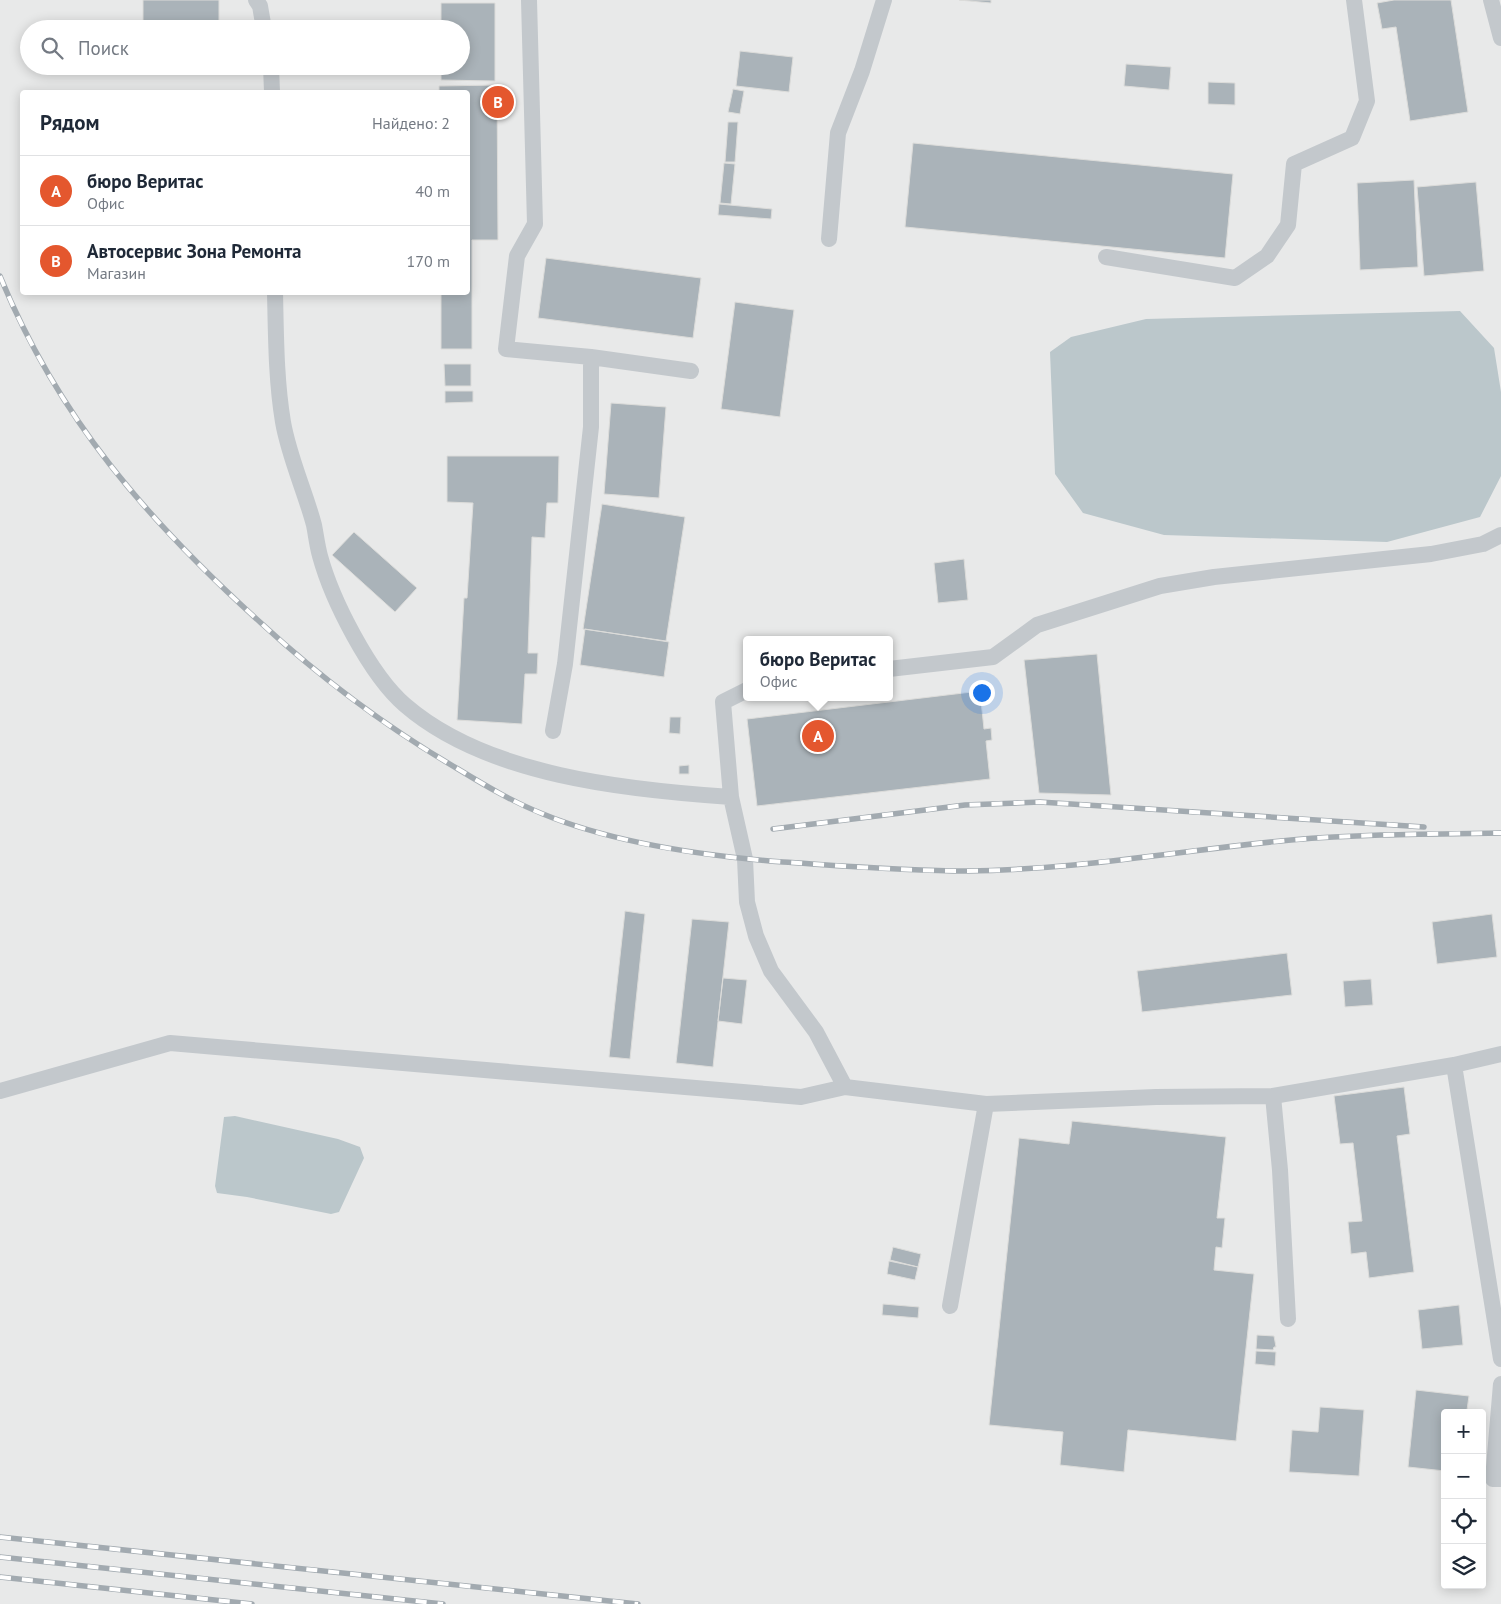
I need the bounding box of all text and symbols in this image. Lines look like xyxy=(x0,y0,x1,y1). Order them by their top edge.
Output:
search box xyxy=(20,20,470,75)
icon: search xyxy=(38,34,66,62)
text: Поиск xyxy=(78,36,129,60)
pin: B xyxy=(482,83,514,121)
text: Рядом xyxy=(40,109,99,136)
text: Найдено: 2 xyxy=(372,113,450,133)
text: бюро Веритас xyxy=(87,169,204,193)
text: A xyxy=(51,181,61,201)
text: 40 m xyxy=(415,181,450,201)
text: Офис xyxy=(87,193,125,213)
text: Автосервис Зона Ремонта xyxy=(87,239,302,263)
text: B xyxy=(51,251,61,271)
text: 170 m xyxy=(407,251,450,271)
text: Магазин xyxy=(87,263,146,283)
popup xyxy=(743,636,893,701)
text: бюро Веритас xyxy=(760,647,876,671)
text: Офис xyxy=(760,671,798,691)
your location xyxy=(969,680,995,706)
pin: A xyxy=(802,717,834,755)
map controls xyxy=(1441,1409,1486,1589)
button: + xyxy=(1441,1409,1486,1454)
button: − xyxy=(1441,1454,1486,1499)
button: locate xyxy=(1441,1499,1486,1544)
button: layers xyxy=(1441,1544,1486,1589)

